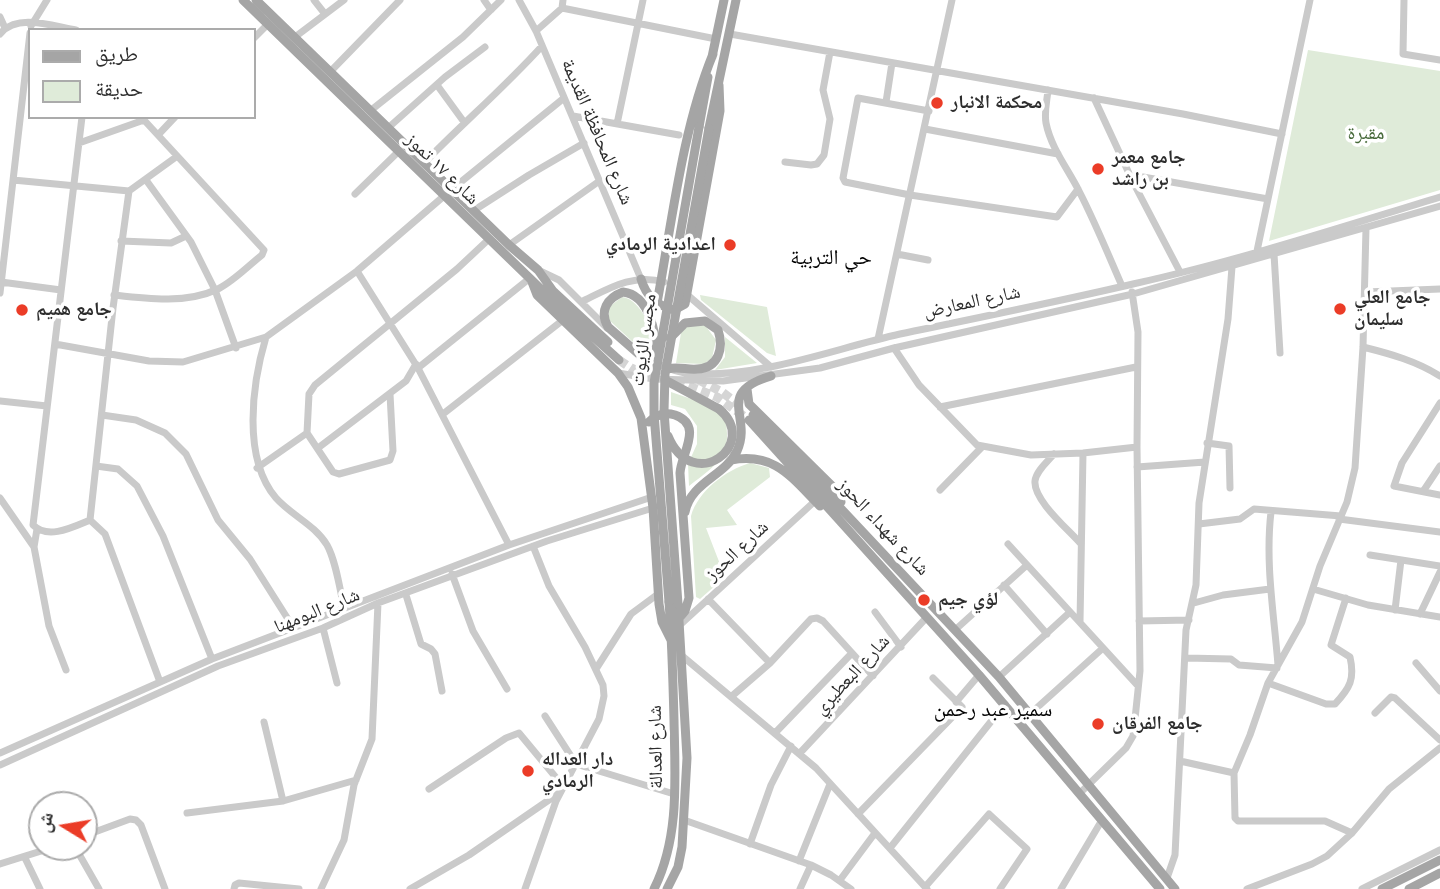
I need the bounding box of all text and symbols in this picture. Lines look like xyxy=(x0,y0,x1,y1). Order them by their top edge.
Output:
legend xyxy=(28,28,256,119)
text: طريق xyxy=(95,39,138,67)
street label: شارع المحافظة القديمة xyxy=(556,56,638,208)
text: حديقة xyxy=(95,74,143,102)
place label: محكمة الانبار xyxy=(951,92,1042,114)
marker: محكمة الانبار xyxy=(929,95,945,111)
park label: مقبرة xyxy=(1348,123,1384,145)
street label: شارع ١٧ تموز xyxy=(400,128,484,210)
place label: جامع معمر بن راشد xyxy=(1112,147,1186,191)
marker: جامع معمر بن راشد xyxy=(1090,161,1106,177)
place label: اعدادية الرمادي xyxy=(606,234,716,256)
marker: اعدادية الرمادي xyxy=(722,237,738,253)
district label: حي التربية xyxy=(790,245,872,271)
street label: شارع المعارض xyxy=(922,281,1022,323)
place label: جامع العلي سليمان xyxy=(1354,287,1431,331)
street label: مجسر الزيوت xyxy=(626,292,662,388)
place label: جامع هميم xyxy=(36,299,112,321)
marker: جامع العلي سليمان xyxy=(1332,301,1348,317)
marker: جامع هميم xyxy=(14,302,30,318)
street label: شارع شهداء الحوز xyxy=(832,474,934,580)
street label: شارع الحوز xyxy=(701,516,773,586)
street label: شارع البومهنا xyxy=(271,584,363,638)
place label: لؤي جيم xyxy=(938,589,998,611)
marker: لؤي جيم xyxy=(916,592,932,608)
street label: شارع البعطيري xyxy=(809,630,895,720)
district label: سمير عبد رحمن xyxy=(934,697,1052,723)
street label: شارع العدالة xyxy=(644,705,668,789)
place label: جامع الفرقان xyxy=(1112,713,1203,735)
marker: جامع الفرقان xyxy=(1090,716,1106,732)
place label: دار العداله الرمادي xyxy=(542,749,613,793)
marker: دار العداله الرمادي xyxy=(520,763,536,779)
north arrow xyxy=(28,791,98,861)
text: ش xyxy=(30,810,59,835)

